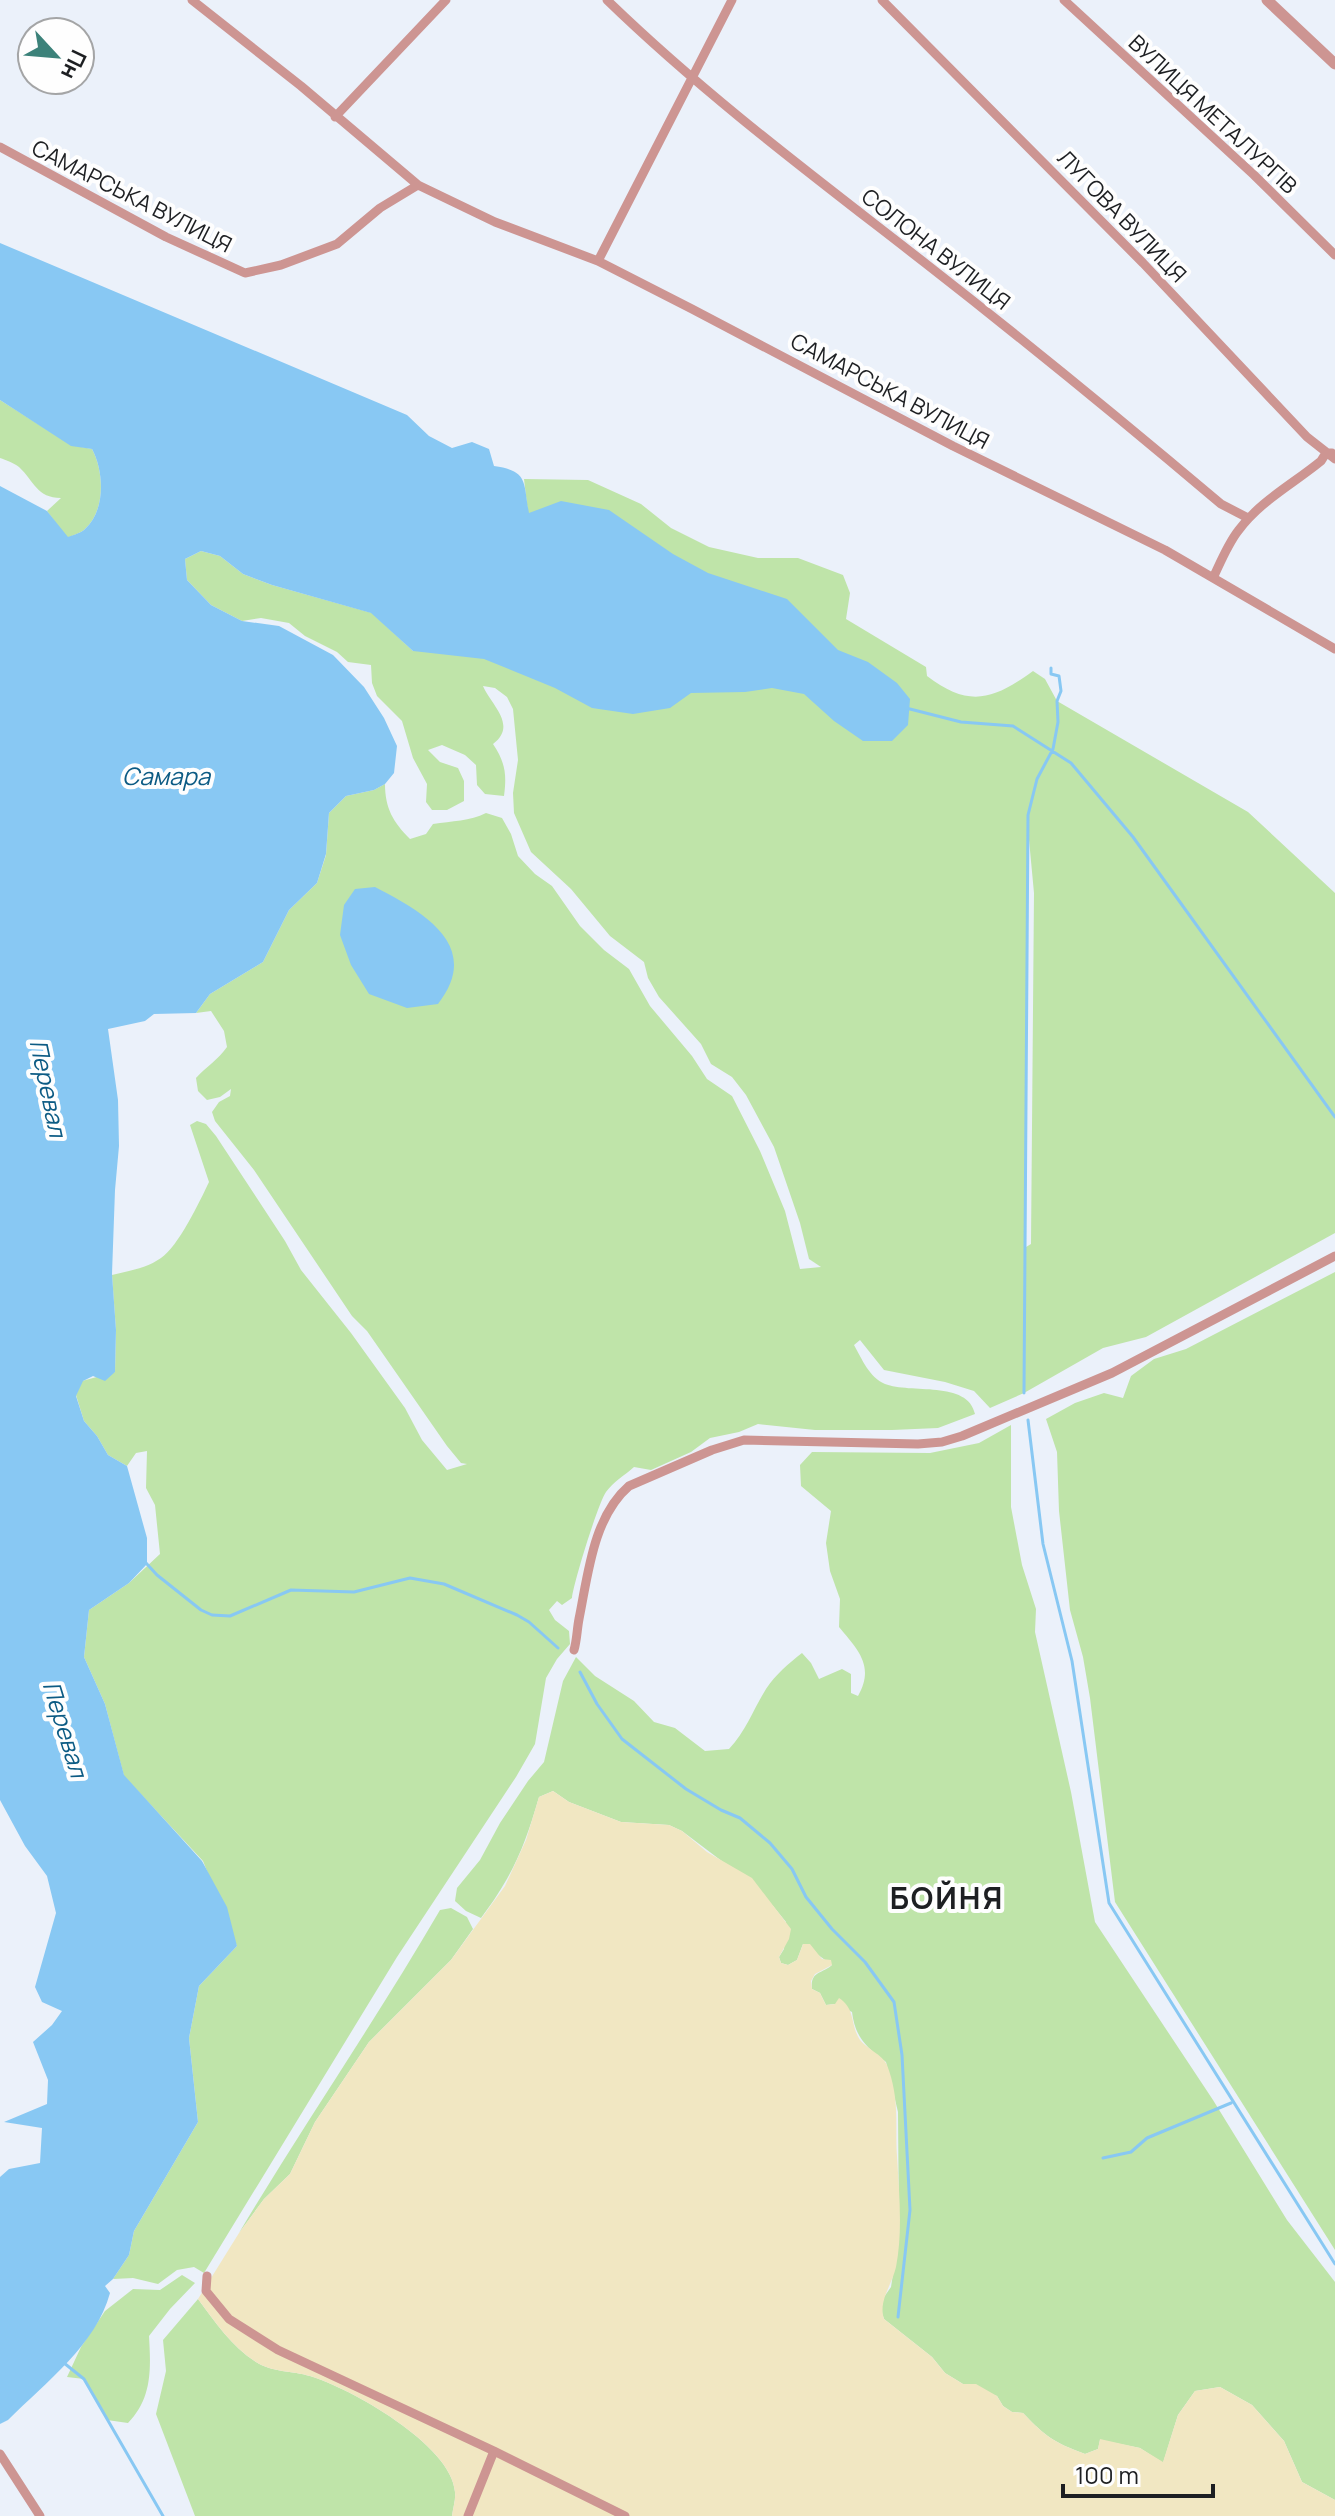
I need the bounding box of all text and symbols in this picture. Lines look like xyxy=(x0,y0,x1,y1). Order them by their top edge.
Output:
north arrow xyxy=(16,16,96,96)
street label: ВУЛИЦЯ МЕТАЛУРГІВ xyxy=(1122,28,1304,200)
text: Пн xyxy=(54,45,94,85)
street label: САМАРСЬКА ВУЛИЦЯ xyxy=(27,133,237,259)
street label: ЛУГОВА ВУЛИЦЯ xyxy=(1051,143,1193,289)
street label: СОЛОНА ВУЛИЦЯ xyxy=(855,181,1017,317)
street label: САМАРСЬКА ВУЛИЦЯ xyxy=(786,326,994,456)
water label: Самара xyxy=(122,759,212,792)
water label: Перевал xyxy=(23,1036,76,1142)
water label: Перевал xyxy=(36,1677,97,1783)
district label: БОЙНЯ xyxy=(890,1877,1004,1918)
scale bar xyxy=(1063,2448,1213,2498)
text: 100 m xyxy=(1075,2458,1139,2491)

